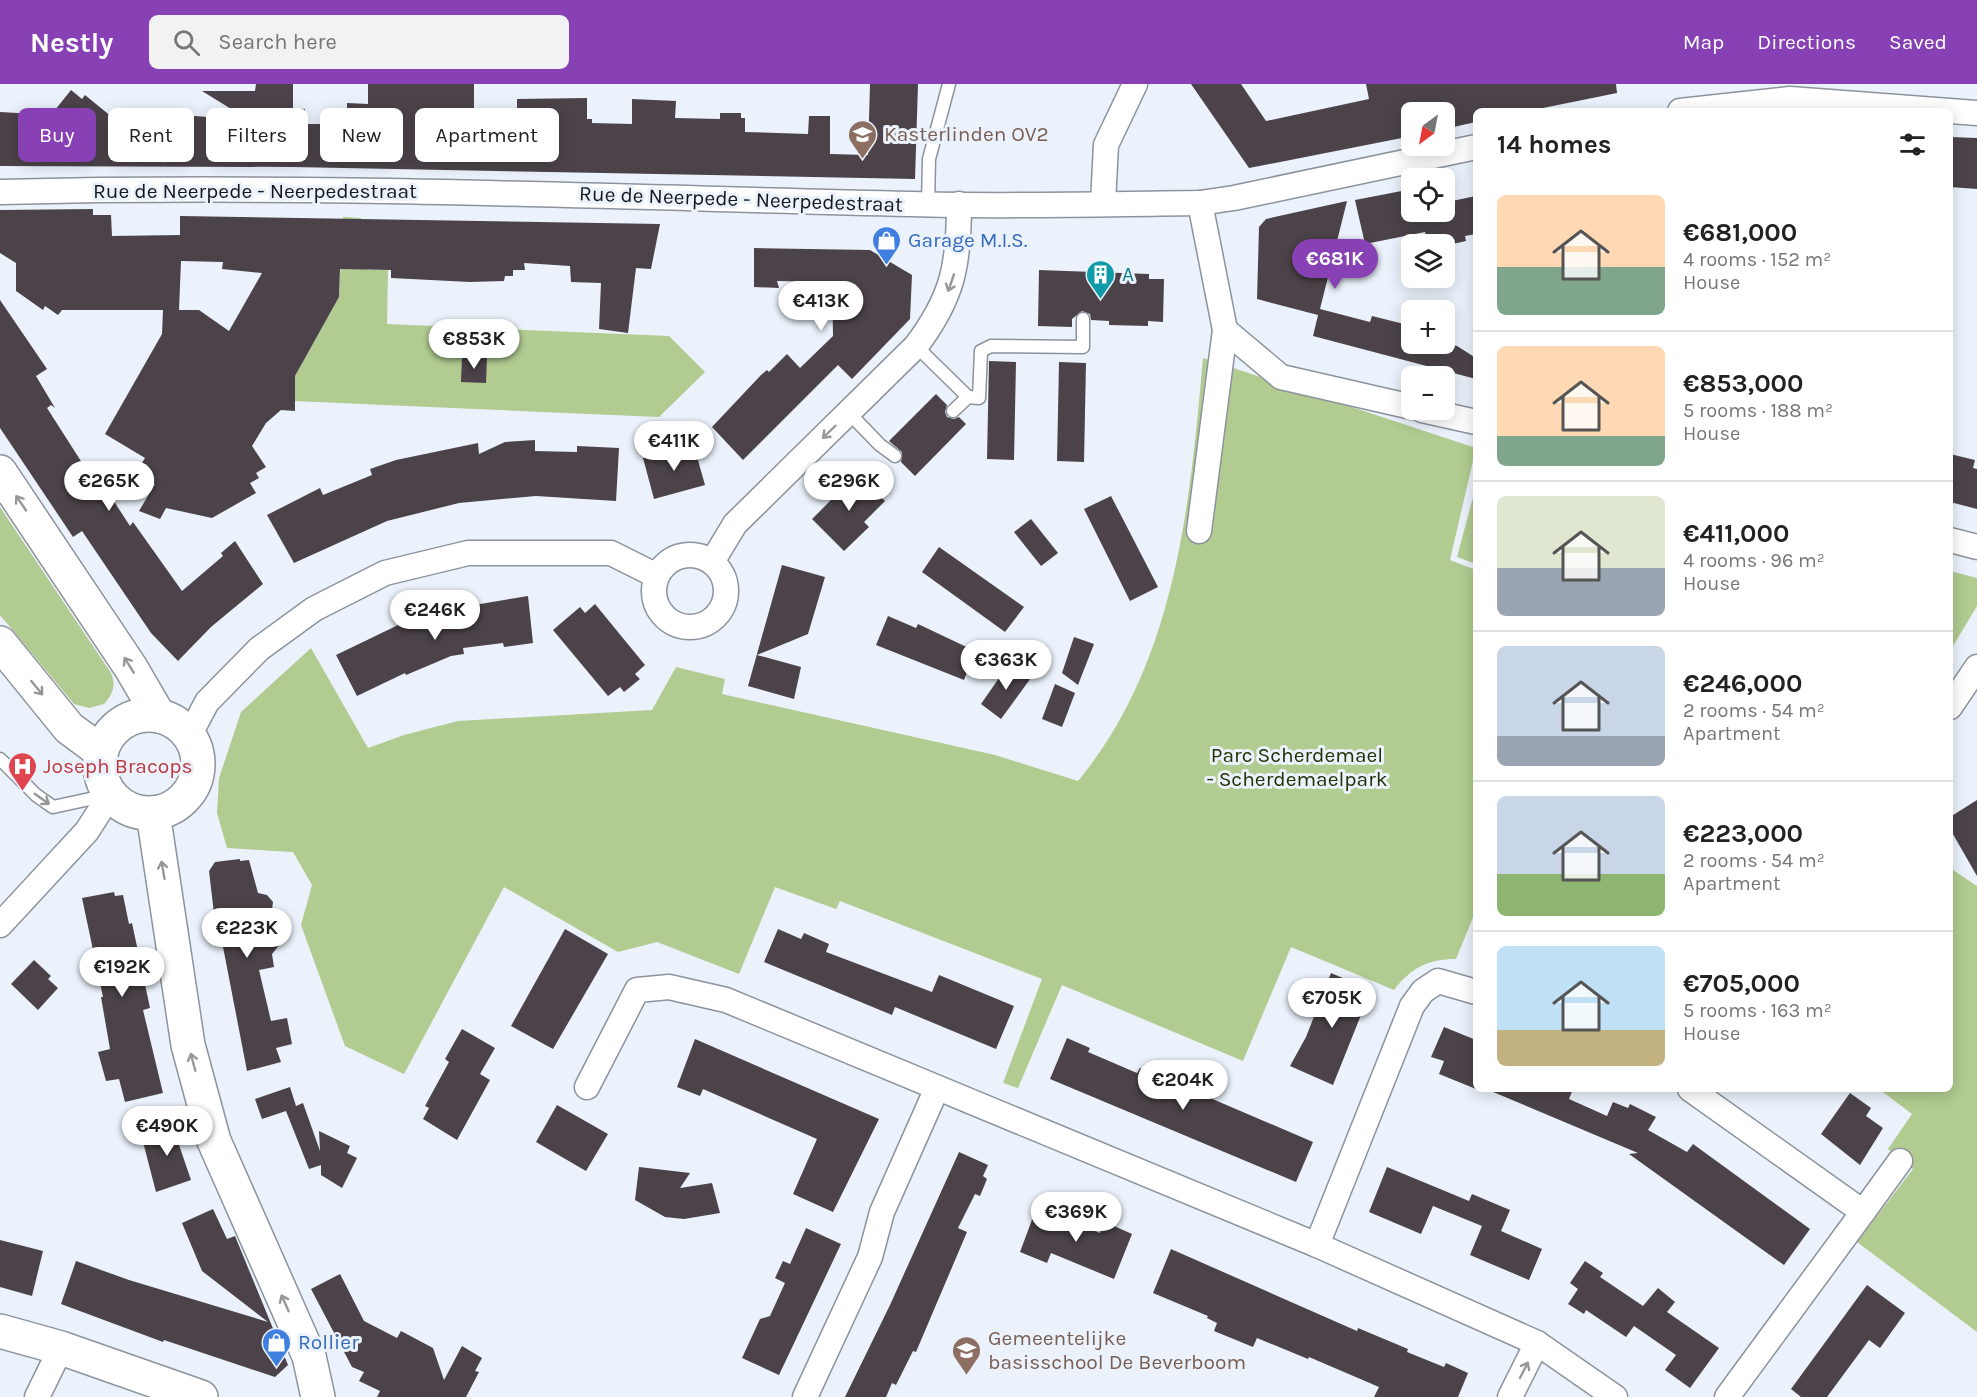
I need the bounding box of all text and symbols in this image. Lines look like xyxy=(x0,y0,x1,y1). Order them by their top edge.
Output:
search box xyxy=(149,15,569,69)
text: Nestly xyxy=(30,26,113,59)
icon: search xyxy=(170,26,203,59)
text: Search here xyxy=(218,29,337,55)
text: Map xyxy=(1683,30,1724,54)
text: Directions xyxy=(1757,30,1856,54)
text: Saved xyxy=(1889,30,1947,54)
north arrow xyxy=(1401,102,1455,156)
map controls xyxy=(1401,102,1455,420)
chip: Buy xyxy=(18,108,96,162)
chip: Rent xyxy=(108,108,194,162)
chip: Filters xyxy=(206,108,308,162)
chip: New xyxy=(320,108,403,162)
chip: Apartment xyxy=(415,108,559,162)
school or university icon: Kasterlinden OV2 xyxy=(847,118,879,160)
place label: Kasterlinden OV2 xyxy=(884,122,1049,146)
icon: filters xyxy=(1896,128,1929,161)
text: 14 homes xyxy=(1497,129,1611,160)
button: locate xyxy=(1401,168,1455,222)
street label: Rue de Neerpede - Neerpedestraat xyxy=(93,179,417,203)
street label: Rue de Neerpede - Neerpedestraat xyxy=(579,181,903,217)
text: €681,000 xyxy=(1683,217,1797,248)
icon: home xyxy=(1545,219,1617,291)
shop icon: Garage M.I.S. xyxy=(871,224,903,266)
place label: Garage M.I.S. xyxy=(908,228,1028,252)
button: layers xyxy=(1401,234,1455,288)
pin: €681K xyxy=(1293,239,1377,290)
text: €681K xyxy=(1306,247,1364,270)
text: 4 rooms · 152 m² xyxy=(1683,248,1831,271)
building icon: A xyxy=(1085,258,1117,300)
place label: A xyxy=(1122,262,1134,286)
text: House xyxy=(1683,271,1740,294)
one-way arrow xyxy=(945,273,956,292)
pin: €413K xyxy=(779,281,863,332)
text: €413K xyxy=(792,289,850,312)
button: + xyxy=(1401,300,1455,354)
pin: €853K xyxy=(432,319,516,370)
text: €853K xyxy=(443,327,505,350)
button: − xyxy=(1401,366,1455,420)
text: €853,000 xyxy=(1683,368,1804,399)
icon: home xyxy=(1545,370,1617,442)
text: 5 rooms · 188 m² xyxy=(1683,399,1833,422)
pin: €411K xyxy=(632,421,716,472)
text: House xyxy=(1683,422,1740,445)
one-way arrow xyxy=(822,425,837,439)
text: €411K xyxy=(648,429,700,452)
pin: €265K xyxy=(67,461,151,512)
pin: €296K xyxy=(807,461,891,512)
text: €265K xyxy=(78,469,140,492)
text: €296K xyxy=(818,469,880,492)
one-way arrow xyxy=(15,496,27,512)
text: €411,000 xyxy=(1683,518,1789,549)
icon: home xyxy=(1545,520,1617,592)
text: 4 rooms · 96 m² xyxy=(1683,549,1825,572)
text: House xyxy=(1683,572,1740,595)
pin: €246K xyxy=(393,590,477,641)
text: €246K xyxy=(404,598,466,621)
pin: €363K xyxy=(964,640,1048,691)
text: €363K xyxy=(975,648,1037,671)
one-way arrow xyxy=(123,657,135,674)
text: €246,000 xyxy=(1683,668,1802,699)
icon: home xyxy=(1545,670,1617,742)
one-way arrow xyxy=(30,680,44,695)
text: 2 rooms · 54 m² xyxy=(1683,699,1825,722)
text: Apartment xyxy=(1683,722,1781,745)
park label: Parc Scherdemael - Scherdemaelpark xyxy=(1206,743,1388,791)
hospital icon: Joseph Bracops xyxy=(6,750,38,792)
place label: Joseph Bracops xyxy=(43,754,193,778)
one-way arrow xyxy=(34,793,50,805)
text: €223,000 xyxy=(1683,818,1803,849)
icon: home xyxy=(1545,820,1617,892)
text: 2 rooms · 54 m² xyxy=(1683,849,1825,872)
one-way arrow xyxy=(157,861,168,880)
text: Apartment xyxy=(1683,872,1781,895)
pin: €223K xyxy=(205,908,289,959)
text: €223K xyxy=(216,916,278,939)
pin: €192K xyxy=(80,947,164,998)
text: €192K xyxy=(93,955,151,978)
text: €705,000 xyxy=(1683,968,1800,999)
icon: home xyxy=(1545,970,1617,1042)
pin: €705K xyxy=(1290,978,1374,1029)
text: €705K xyxy=(1302,986,1362,1009)
text: 5 rooms · 163 m² xyxy=(1683,999,1832,1022)
text: House xyxy=(1683,1022,1740,1045)
one-way arrow xyxy=(187,1053,198,1072)
pin: €204K xyxy=(1141,1060,1225,1111)
text: €204K xyxy=(1152,1068,1214,1091)
pin: €490K xyxy=(125,1106,209,1157)
text: €490K xyxy=(136,1114,198,1137)
pin: €369K xyxy=(1034,1192,1118,1243)
text: €369K xyxy=(1045,1200,1107,1223)
one-way arrow xyxy=(279,1294,291,1312)
shop icon: Rollier xyxy=(261,1326,293,1368)
place label: Gemeentelijke basisschool De Beverboom xyxy=(988,1326,1246,1374)
place label: Rollier xyxy=(298,1330,359,1354)
school or university icon: Gemeentelijke basisschool De Beverboom xyxy=(951,1334,983,1376)
one-way arrow xyxy=(1518,1361,1530,1379)

